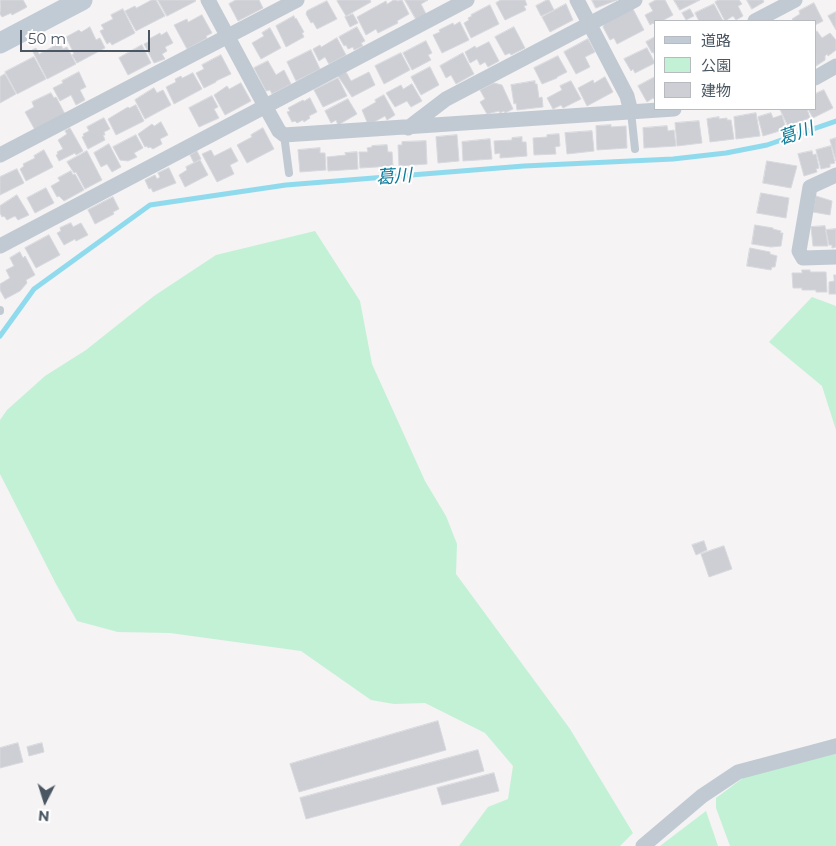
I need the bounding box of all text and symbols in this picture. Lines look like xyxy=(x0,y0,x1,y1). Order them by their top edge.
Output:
scale bar xyxy=(22,20,152,52)
legend xyxy=(654,20,816,110)
text: 50 m xyxy=(28,29,66,48)
text: 道路 xyxy=(701,31,731,50)
text: 公園 xyxy=(701,56,731,75)
text: 建物 xyxy=(701,81,731,100)
water label: 葛川 xyxy=(775,118,817,150)
water label: 葛川 xyxy=(375,165,413,189)
north arrow xyxy=(20,776,70,826)
text: N xyxy=(37,806,50,825)

